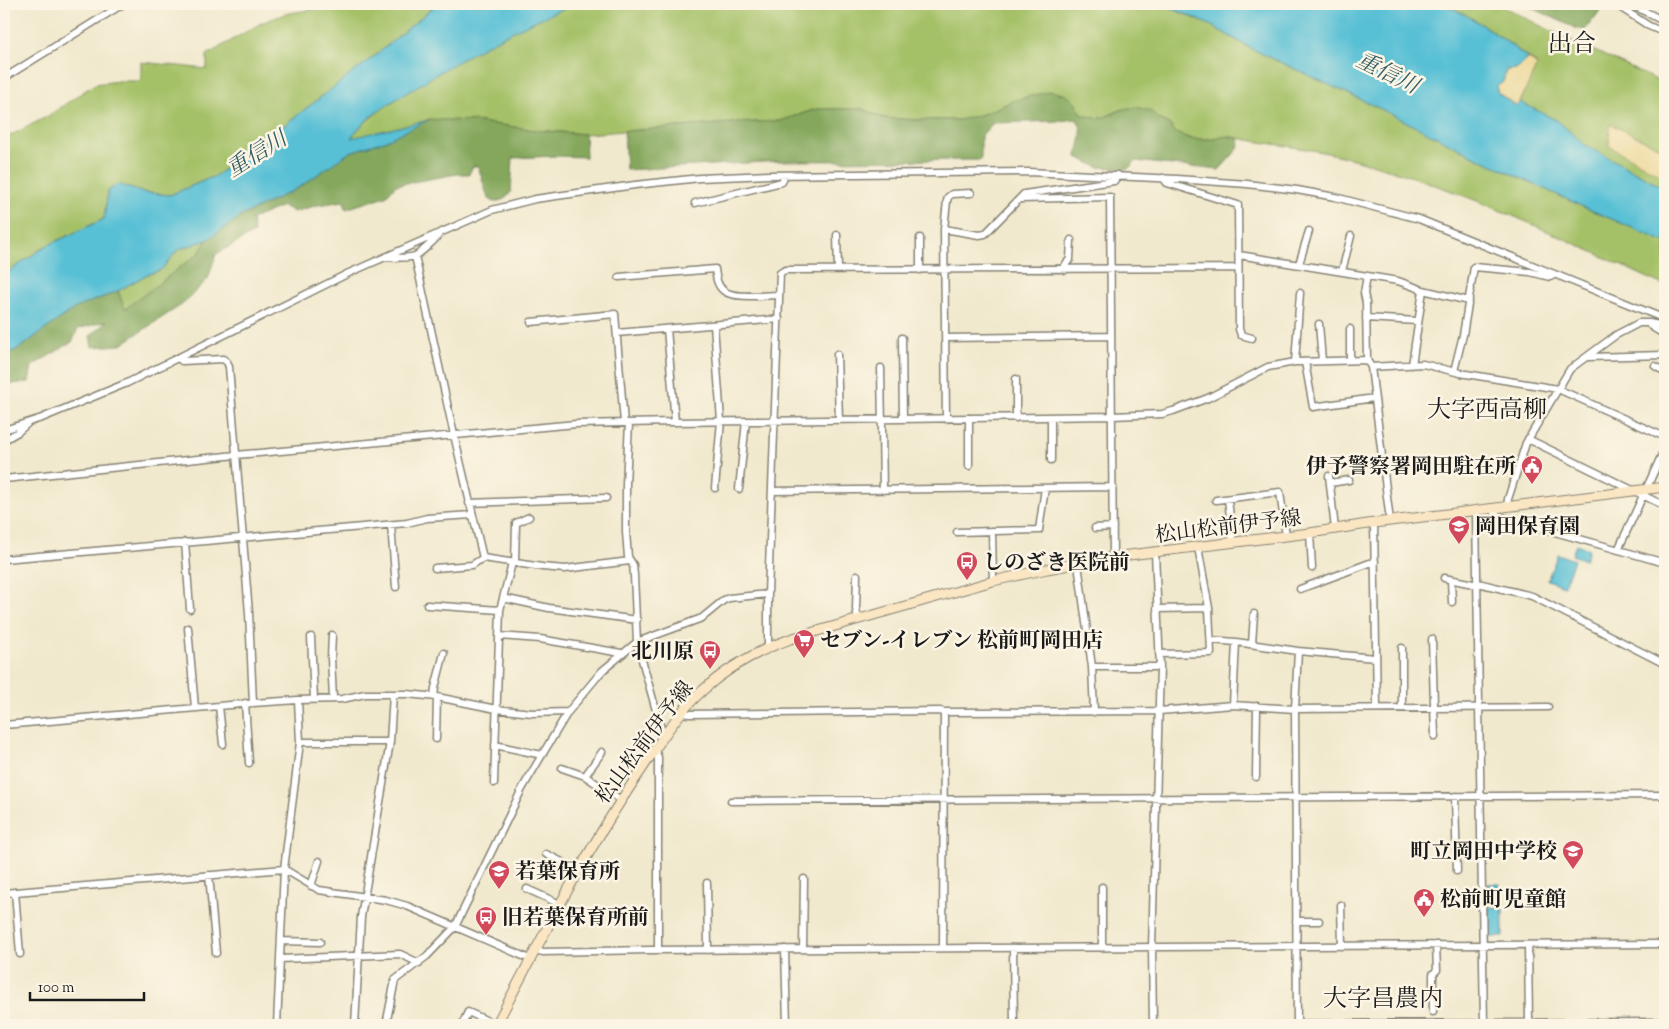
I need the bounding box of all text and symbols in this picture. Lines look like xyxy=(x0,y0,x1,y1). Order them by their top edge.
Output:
district label: 出合 xyxy=(1548,28,1596,62)
water label: 重信川 xyxy=(1350,46,1425,104)
water label: 重信川 xyxy=(221,123,296,187)
district label: 大字西高柳 xyxy=(1427,394,1547,428)
place label: 伊予警察署岡田駐在所 xyxy=(1306,453,1516,483)
public building icon: 伊予警察署岡田駐在所 xyxy=(1520,454,1544,485)
street label: 松山松前伊予線 xyxy=(1153,504,1303,552)
place label: 岡田保育園 xyxy=(1475,513,1580,543)
school or university icon: 岡田保育園 xyxy=(1447,514,1471,545)
place label: しのざき医院前 xyxy=(983,549,1130,579)
bus stop icon: しのざき医院前 xyxy=(955,550,979,581)
place label: セブン-イレブン 松前町岡田店 xyxy=(820,627,1103,657)
supermarket icon: セブン-イレブン 松前町岡田店 xyxy=(792,628,816,659)
place label: 北川原 xyxy=(631,638,694,668)
bus stop icon: 北川原 xyxy=(698,639,722,670)
street label: 松山松前伊予線 xyxy=(589,675,702,811)
place label: 町立岡田中学校 xyxy=(1410,838,1557,868)
school or university icon: 町立岡田中学校 xyxy=(1561,839,1585,870)
place label: 若葉保育所 xyxy=(515,858,620,888)
school or university icon: 若葉保育所 xyxy=(487,859,511,890)
place label: 松前町児童館 xyxy=(1440,886,1566,916)
public building icon: 松前町児童館 xyxy=(1412,887,1436,918)
place label: 旧若葉保育所前 xyxy=(502,904,649,934)
bus stop icon: 旧若葉保育所前 xyxy=(474,905,498,936)
scale bar xyxy=(30,969,144,1001)
text: 100 m xyxy=(38,978,75,999)
district label: 大字昌農内 xyxy=(1323,983,1443,1017)

